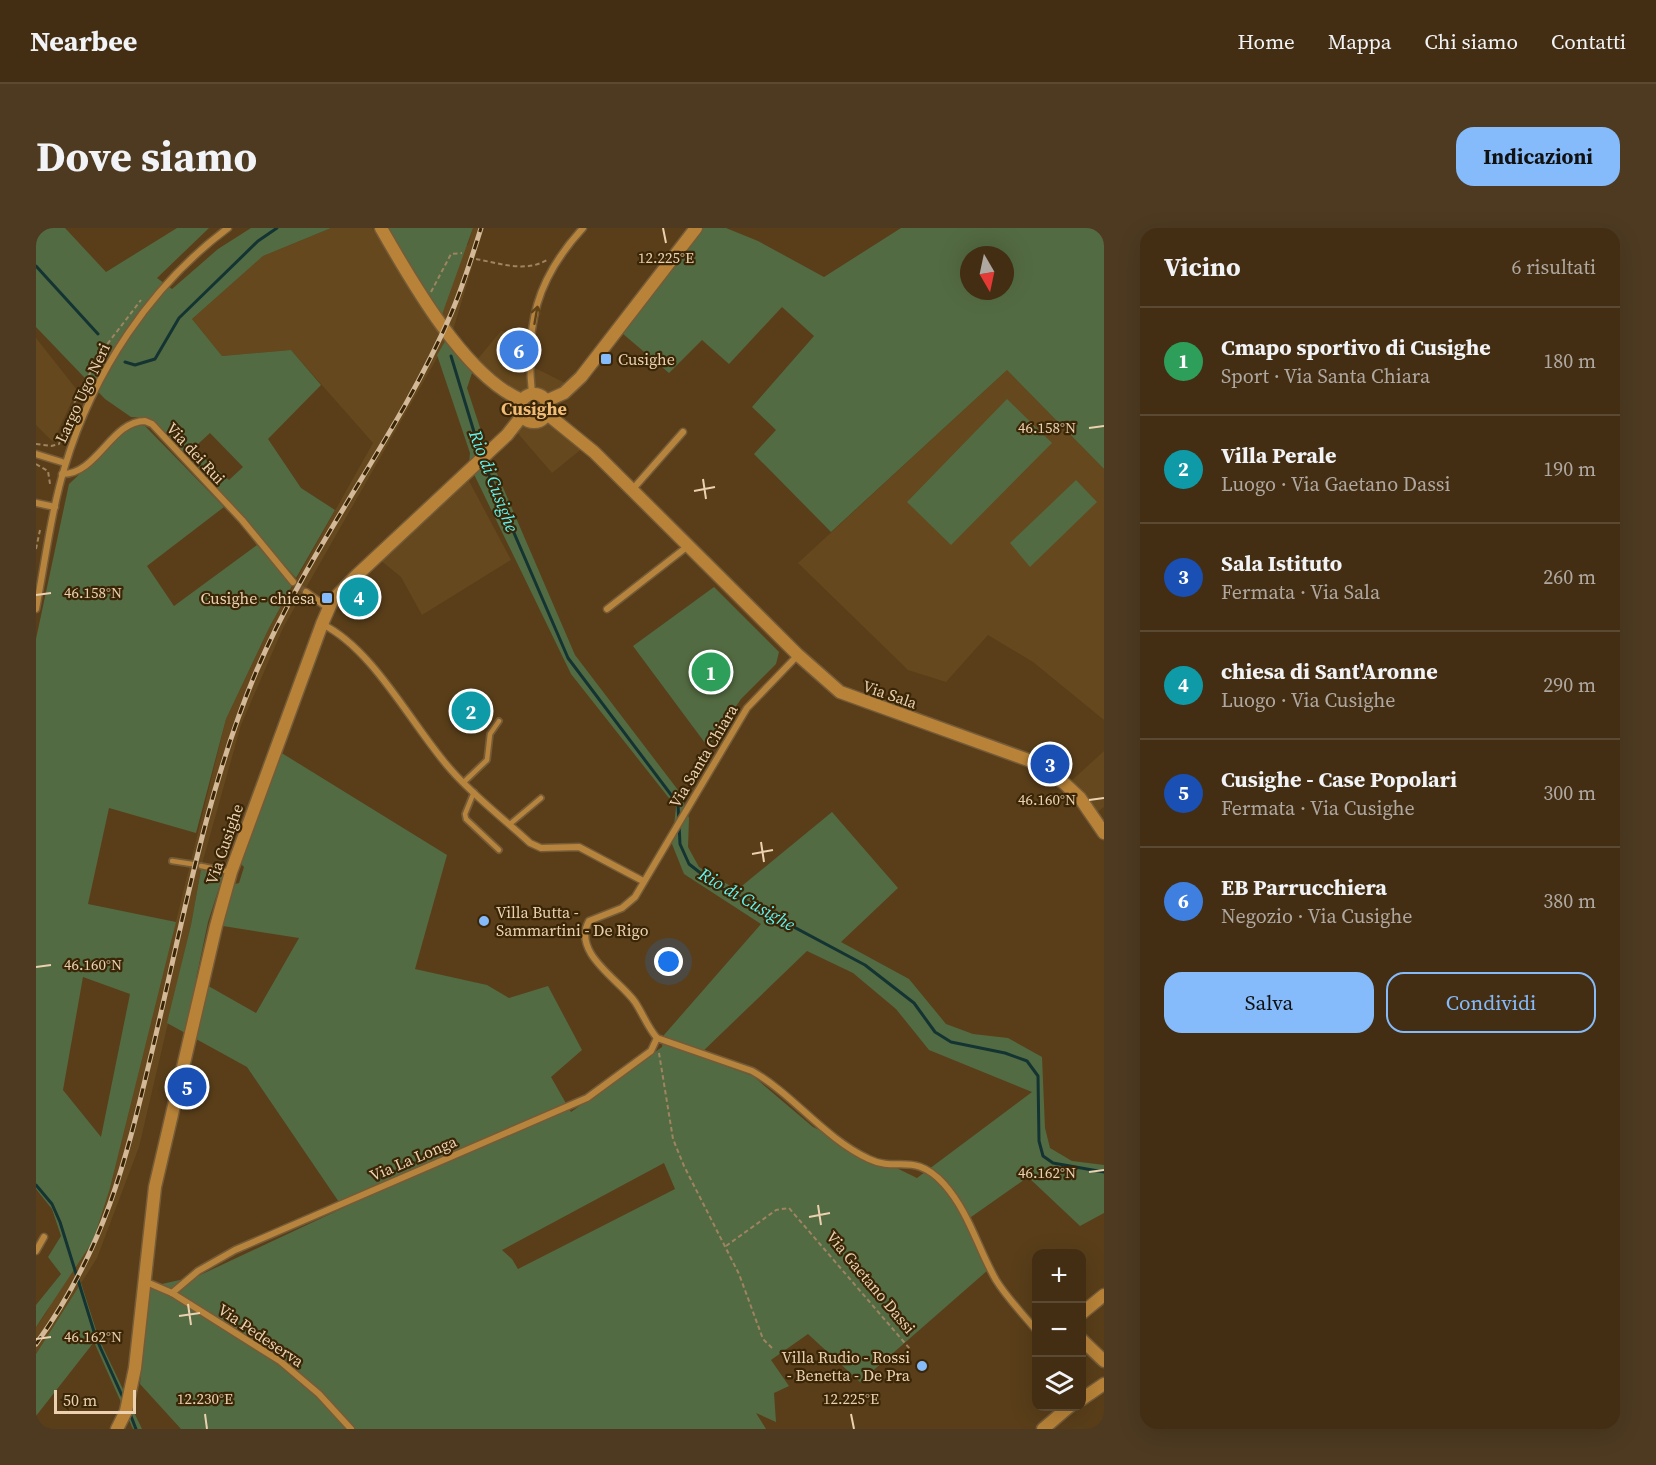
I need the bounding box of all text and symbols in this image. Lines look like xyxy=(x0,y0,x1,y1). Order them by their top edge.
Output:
text: Nearbee xyxy=(30,22,137,60)
text: Home xyxy=(1237,27,1295,56)
text: Mappa xyxy=(1328,27,1392,56)
text: Chi siamo xyxy=(1425,27,1518,56)
text: Contatti xyxy=(1551,27,1626,56)
text: Dove siamo xyxy=(36,127,257,185)
button: Indicazioni xyxy=(1456,127,1620,186)
north arrow xyxy=(960,246,1014,300)
text: 12.225°E xyxy=(638,247,694,268)
text: Vicino xyxy=(1164,249,1241,285)
text: 6 risultati xyxy=(1511,253,1596,281)
one-way arrow xyxy=(530,305,541,325)
pin: 6 xyxy=(500,328,538,372)
text: Cmapo sportivo di Cusighe xyxy=(1221,332,1491,362)
street label: Largo Ugo Neri xyxy=(49,339,115,446)
text: 1 xyxy=(1178,347,1189,375)
text: 180 m xyxy=(1543,347,1596,375)
place label: Cusighe xyxy=(618,348,675,370)
marker: Cusighe xyxy=(599,352,613,366)
text: Sport · Via Santa Chiara xyxy=(1221,362,1430,390)
district label: Cusighe xyxy=(501,396,567,421)
street label: Via dei Rui xyxy=(162,417,230,489)
text: 46.158°N xyxy=(1018,417,1076,438)
water label: Rio di Cusighe xyxy=(463,425,525,536)
text: Villa Perale xyxy=(1221,440,1337,470)
text: 2 xyxy=(1178,455,1189,483)
text: 190 m xyxy=(1543,455,1596,483)
text: Luogo · Via Gaetano Dassi xyxy=(1221,470,1450,498)
text: Sala Istituto xyxy=(1221,548,1342,578)
text: 3 xyxy=(1178,563,1189,591)
text: 260 m xyxy=(1543,563,1596,591)
pin: 4 xyxy=(340,574,378,620)
text: Fermata · Via Sala xyxy=(1221,578,1380,606)
text: 46.158°N xyxy=(64,582,122,603)
place label: Cusighe - chiesa xyxy=(200,587,316,609)
marker: Cusighe - chiesa xyxy=(320,591,334,605)
pin: 1 xyxy=(692,650,730,694)
text: chiesa di Sant'Aronne xyxy=(1221,656,1438,686)
text: 4 xyxy=(1178,671,1189,699)
text: 290 m xyxy=(1543,671,1596,699)
street label: Via Sala xyxy=(860,674,921,714)
text: Luogo · Via Cusighe xyxy=(1221,686,1396,714)
pin: 2 xyxy=(452,688,490,734)
street label: Via Santa Chiara xyxy=(663,699,743,812)
pin: 3 xyxy=(1030,742,1070,786)
text: Cusighe - Case Popolari xyxy=(1221,764,1457,794)
text: 5 xyxy=(1178,779,1189,807)
text: 300 m xyxy=(1543,779,1596,807)
text: 46.160°N xyxy=(1018,789,1076,810)
text: Fermata · Via Cusighe xyxy=(1221,794,1415,822)
street label: Via Cusighe xyxy=(200,801,248,887)
water label: Rio di Cusighe xyxy=(693,861,800,937)
text: EB Parrucchiera xyxy=(1221,872,1387,902)
text: 6 xyxy=(1178,887,1189,915)
text: 380 m xyxy=(1543,887,1596,915)
place label: Villa Butta - Sammartini - De Rigo xyxy=(496,901,649,941)
text: Negozio · Via Cusighe xyxy=(1221,902,1412,930)
marker: Villa Butta - Sammartini - De Rigo xyxy=(477,914,491,928)
your location xyxy=(654,947,683,976)
text: 46.160°N xyxy=(64,954,122,975)
button: Salva xyxy=(1164,972,1374,1033)
button: Condividi xyxy=(1386,972,1596,1033)
pin: 5 xyxy=(168,1064,206,1110)
street label: Via La Longa xyxy=(366,1129,461,1186)
text: 46.162°N xyxy=(1018,1162,1076,1183)
street label: Via Gaetano Dassi xyxy=(822,1226,921,1338)
map controls xyxy=(1032,1249,1086,1411)
button: + xyxy=(1032,1249,1086,1303)
street label: Via Pedeserva xyxy=(214,1298,309,1372)
button: − xyxy=(1032,1303,1086,1357)
text: 46.162°N xyxy=(64,1326,122,1347)
place label: Villa Rudio - Rossi - Benetta - De Pra xyxy=(782,1346,911,1386)
button: layers xyxy=(1032,1357,1086,1411)
marker: Villa Rudio - Rossi - Benetta - De Pra xyxy=(915,1359,929,1373)
scale bar xyxy=(54,1387,136,1414)
text: 12.230°E xyxy=(177,1388,233,1409)
text: 12.225°E xyxy=(823,1388,879,1409)
text: 50 m xyxy=(63,1389,97,1411)

